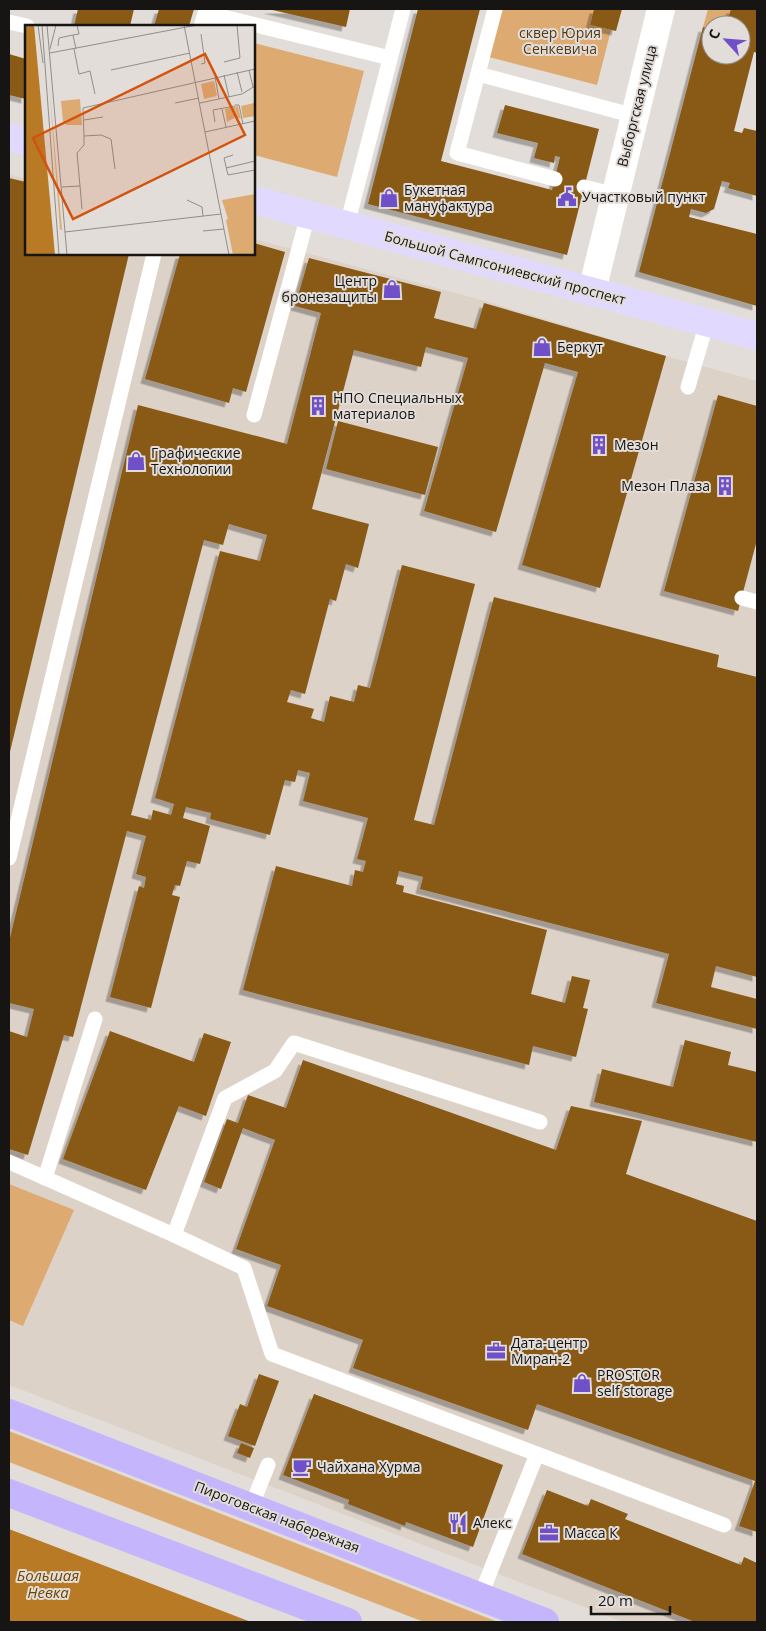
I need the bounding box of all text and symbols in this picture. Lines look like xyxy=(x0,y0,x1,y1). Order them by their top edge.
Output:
north arrow xyxy=(701,15,751,65)
park label: сквер Юрия Сенкевича xyxy=(519,23,601,58)
inset map xyxy=(25,25,255,255)
text: С xyxy=(703,26,724,42)
street label: Выборгская улица xyxy=(612,43,661,169)
place label: Букетная мануфактура xyxy=(404,180,493,215)
public building icon: Участковый пункт xyxy=(556,186,578,208)
shop icon: Букетная мануфактура xyxy=(378,187,400,209)
place label: Участковый пункт xyxy=(582,187,706,206)
street label: Большой Сампсониевский проспект xyxy=(382,226,628,309)
place label: Центр бронезащиты xyxy=(282,271,377,306)
shop icon: Центр бронезащиты xyxy=(381,278,403,300)
shop icon: Беркут xyxy=(531,336,553,358)
place label: Беркут xyxy=(557,337,603,356)
place label: НПО Специальных материалов xyxy=(333,388,463,423)
building icon: НПО Специальных материалов xyxy=(307,395,329,417)
building icon: Мезон xyxy=(588,434,610,456)
place label: Мезон xyxy=(614,435,659,454)
place label: Графические Технологии xyxy=(151,443,241,478)
shop icon: Графические Технологии xyxy=(125,450,147,472)
building icon: Мезон Плаза xyxy=(714,475,736,497)
place label: Мезон Плаза xyxy=(621,476,710,495)
place label: Дата-центр Миран-2 xyxy=(511,1333,588,1368)
office icon: Дата-центр Миран-2 xyxy=(485,1340,507,1362)
place label: PROSTOR self storage xyxy=(597,1365,673,1400)
shop icon: PROSTOR self storage xyxy=(571,1372,593,1394)
cafe icon: Чайхана Хурма xyxy=(291,1456,313,1478)
place label: Чайхана Хурма xyxy=(317,1457,420,1476)
street label: Пироговская набережная xyxy=(192,1476,363,1557)
restaurant icon: Алекс xyxy=(447,1512,469,1534)
place label: Алекс xyxy=(473,1513,512,1532)
office icon: Масса К xyxy=(538,1522,560,1544)
place label: Масса К xyxy=(564,1523,618,1542)
water label: Большая Невка xyxy=(17,1565,79,1602)
scale bar xyxy=(591,1584,670,1616)
text: 20 m xyxy=(598,1590,633,1610)

